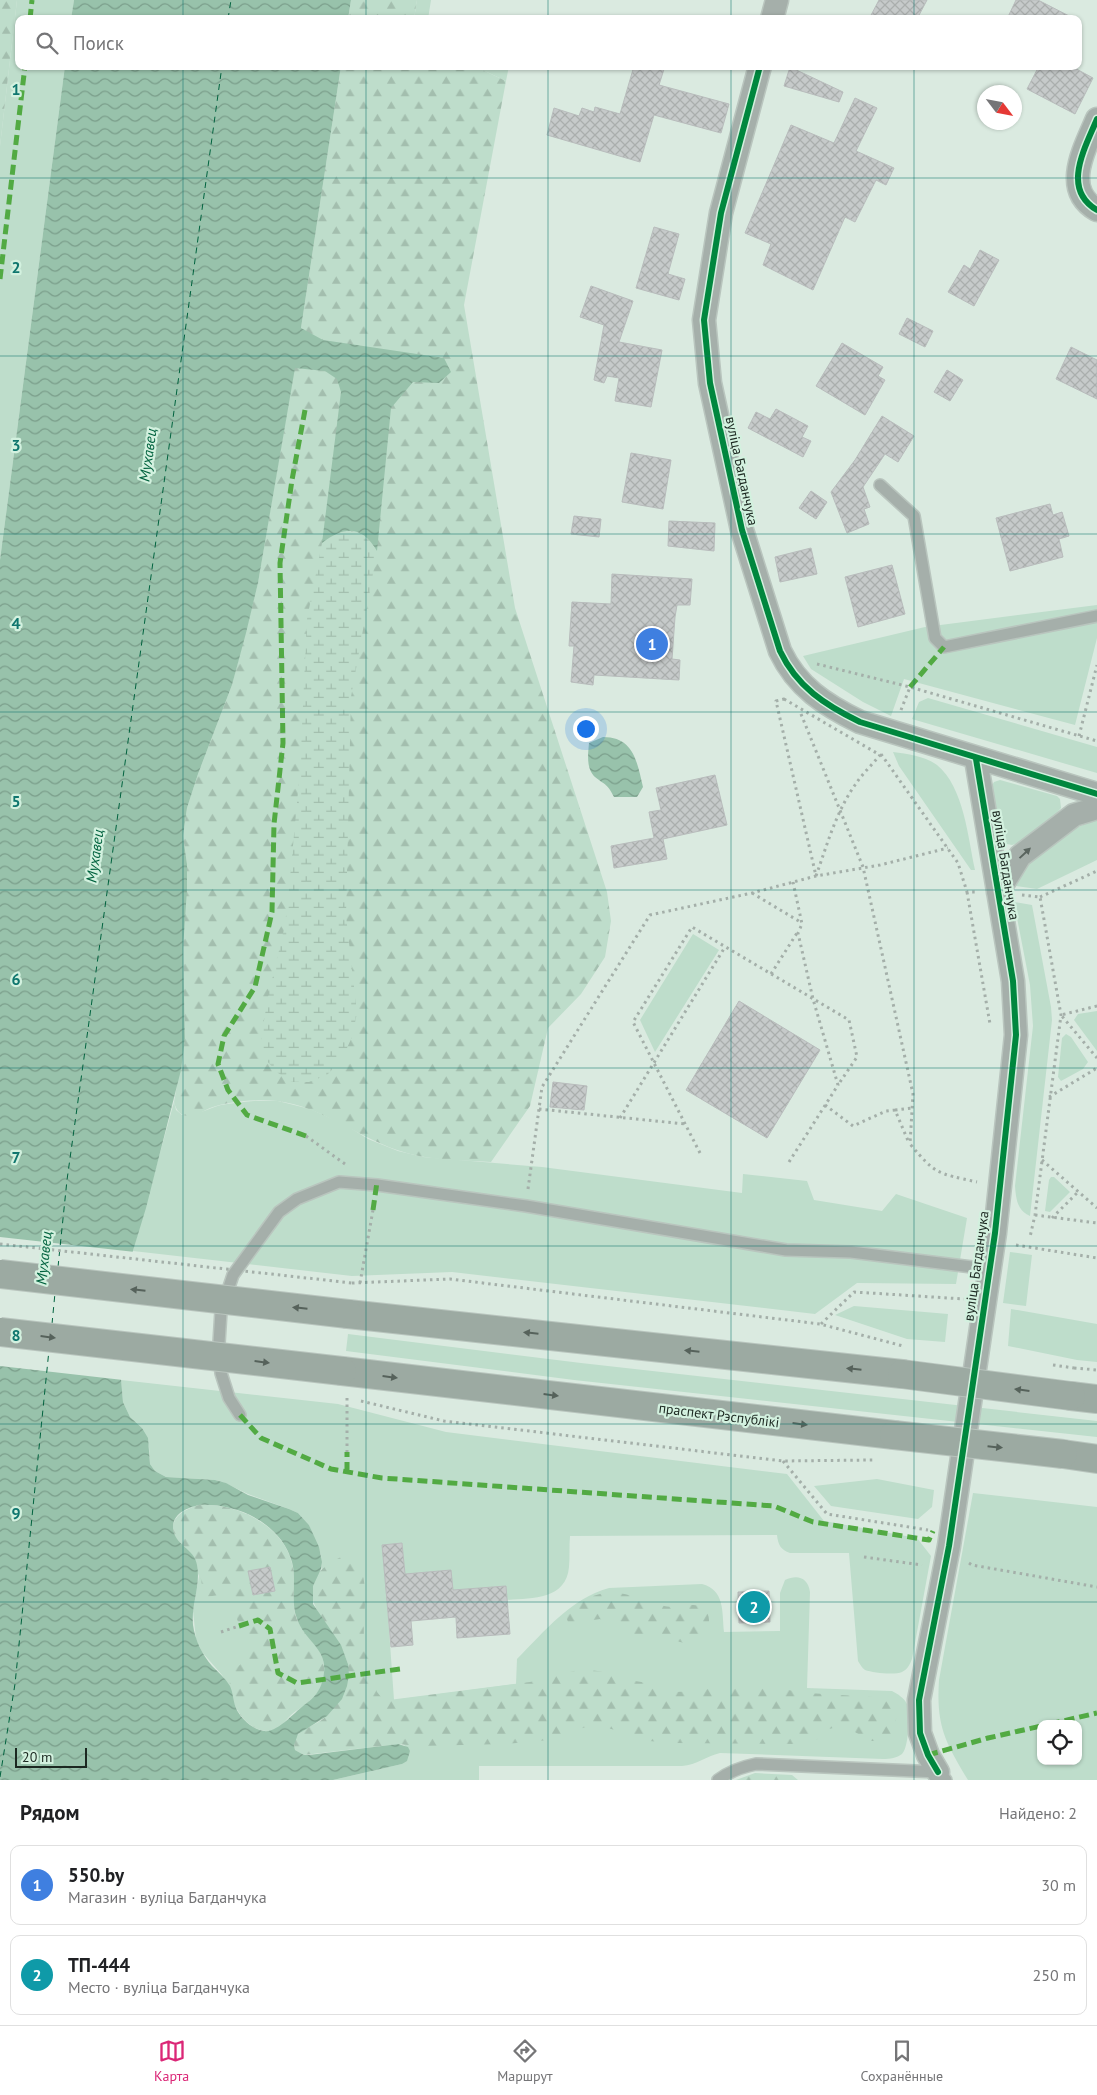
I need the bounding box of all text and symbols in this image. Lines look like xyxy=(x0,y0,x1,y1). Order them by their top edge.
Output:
search box xyxy=(15,15,1082,70)
icon: search xyxy=(33,29,61,57)
text: Поиск xyxy=(73,31,124,55)
text: 1 xyxy=(11,79,21,99)
north arrow xyxy=(977,85,1022,130)
text: 2 xyxy=(11,257,21,277)
street label: вуліца Багданчука xyxy=(722,415,762,527)
water label: Мухавец xyxy=(134,427,161,483)
text: 3 xyxy=(11,435,21,455)
text: 4 xyxy=(11,613,21,633)
pin: 1 xyxy=(636,625,668,663)
your location xyxy=(573,716,599,742)
text: 5 xyxy=(11,791,21,811)
street label: вуліца Багданчука xyxy=(988,809,1024,921)
water label: Мухавец xyxy=(81,828,108,884)
one-way arrow xyxy=(1019,847,1031,859)
text: 6 xyxy=(11,969,21,989)
text: 7 xyxy=(11,1147,21,1167)
street label: вуліца Багданчука xyxy=(959,1210,993,1322)
water label: Мухавец xyxy=(31,1230,56,1286)
one-way arrow xyxy=(130,1286,146,1294)
one-way arrow xyxy=(291,1304,307,1312)
text: 8 xyxy=(11,1325,21,1345)
one-way arrow xyxy=(522,1329,538,1337)
one-way arrow xyxy=(41,1333,57,1341)
one-way arrow xyxy=(684,1347,700,1355)
one-way arrow xyxy=(254,1358,270,1366)
one-way arrow xyxy=(845,1364,861,1372)
one-way arrow xyxy=(382,1373,398,1381)
one-way arrow xyxy=(1014,1385,1030,1393)
one-way arrow xyxy=(544,1391,560,1399)
street label: праспект Рэспублікі xyxy=(658,1399,780,1431)
one-way arrow xyxy=(792,1420,808,1428)
one-way arrow xyxy=(987,1443,1003,1451)
text: 9 xyxy=(11,1503,21,1523)
pin: 2 xyxy=(738,1588,770,1626)
map controls xyxy=(1037,1720,1082,1765)
button: locate xyxy=(1037,1720,1082,1765)
scale bar xyxy=(15,1745,88,1768)
text: 20 m xyxy=(22,1748,52,1766)
text: Рядом xyxy=(20,1799,79,1826)
text: Найдено: 2 xyxy=(999,1803,1077,1823)
text: 550.by xyxy=(68,1863,124,1887)
text: 1 xyxy=(32,1875,42,1895)
text: 30 m xyxy=(1041,1875,1076,1895)
text: Магазин · вуліца Багданчука xyxy=(68,1887,267,1907)
text: ТП-444 xyxy=(68,1953,130,1977)
text: 2 xyxy=(32,1965,42,1985)
text: 250 m xyxy=(1033,1965,1076,1985)
text: Место · вуліца Багданчука xyxy=(68,1977,250,1997)
tab: Карта xyxy=(154,2037,189,2085)
tab: Маршрут xyxy=(497,2037,553,2085)
tab: Сохранённые xyxy=(860,2037,943,2085)

